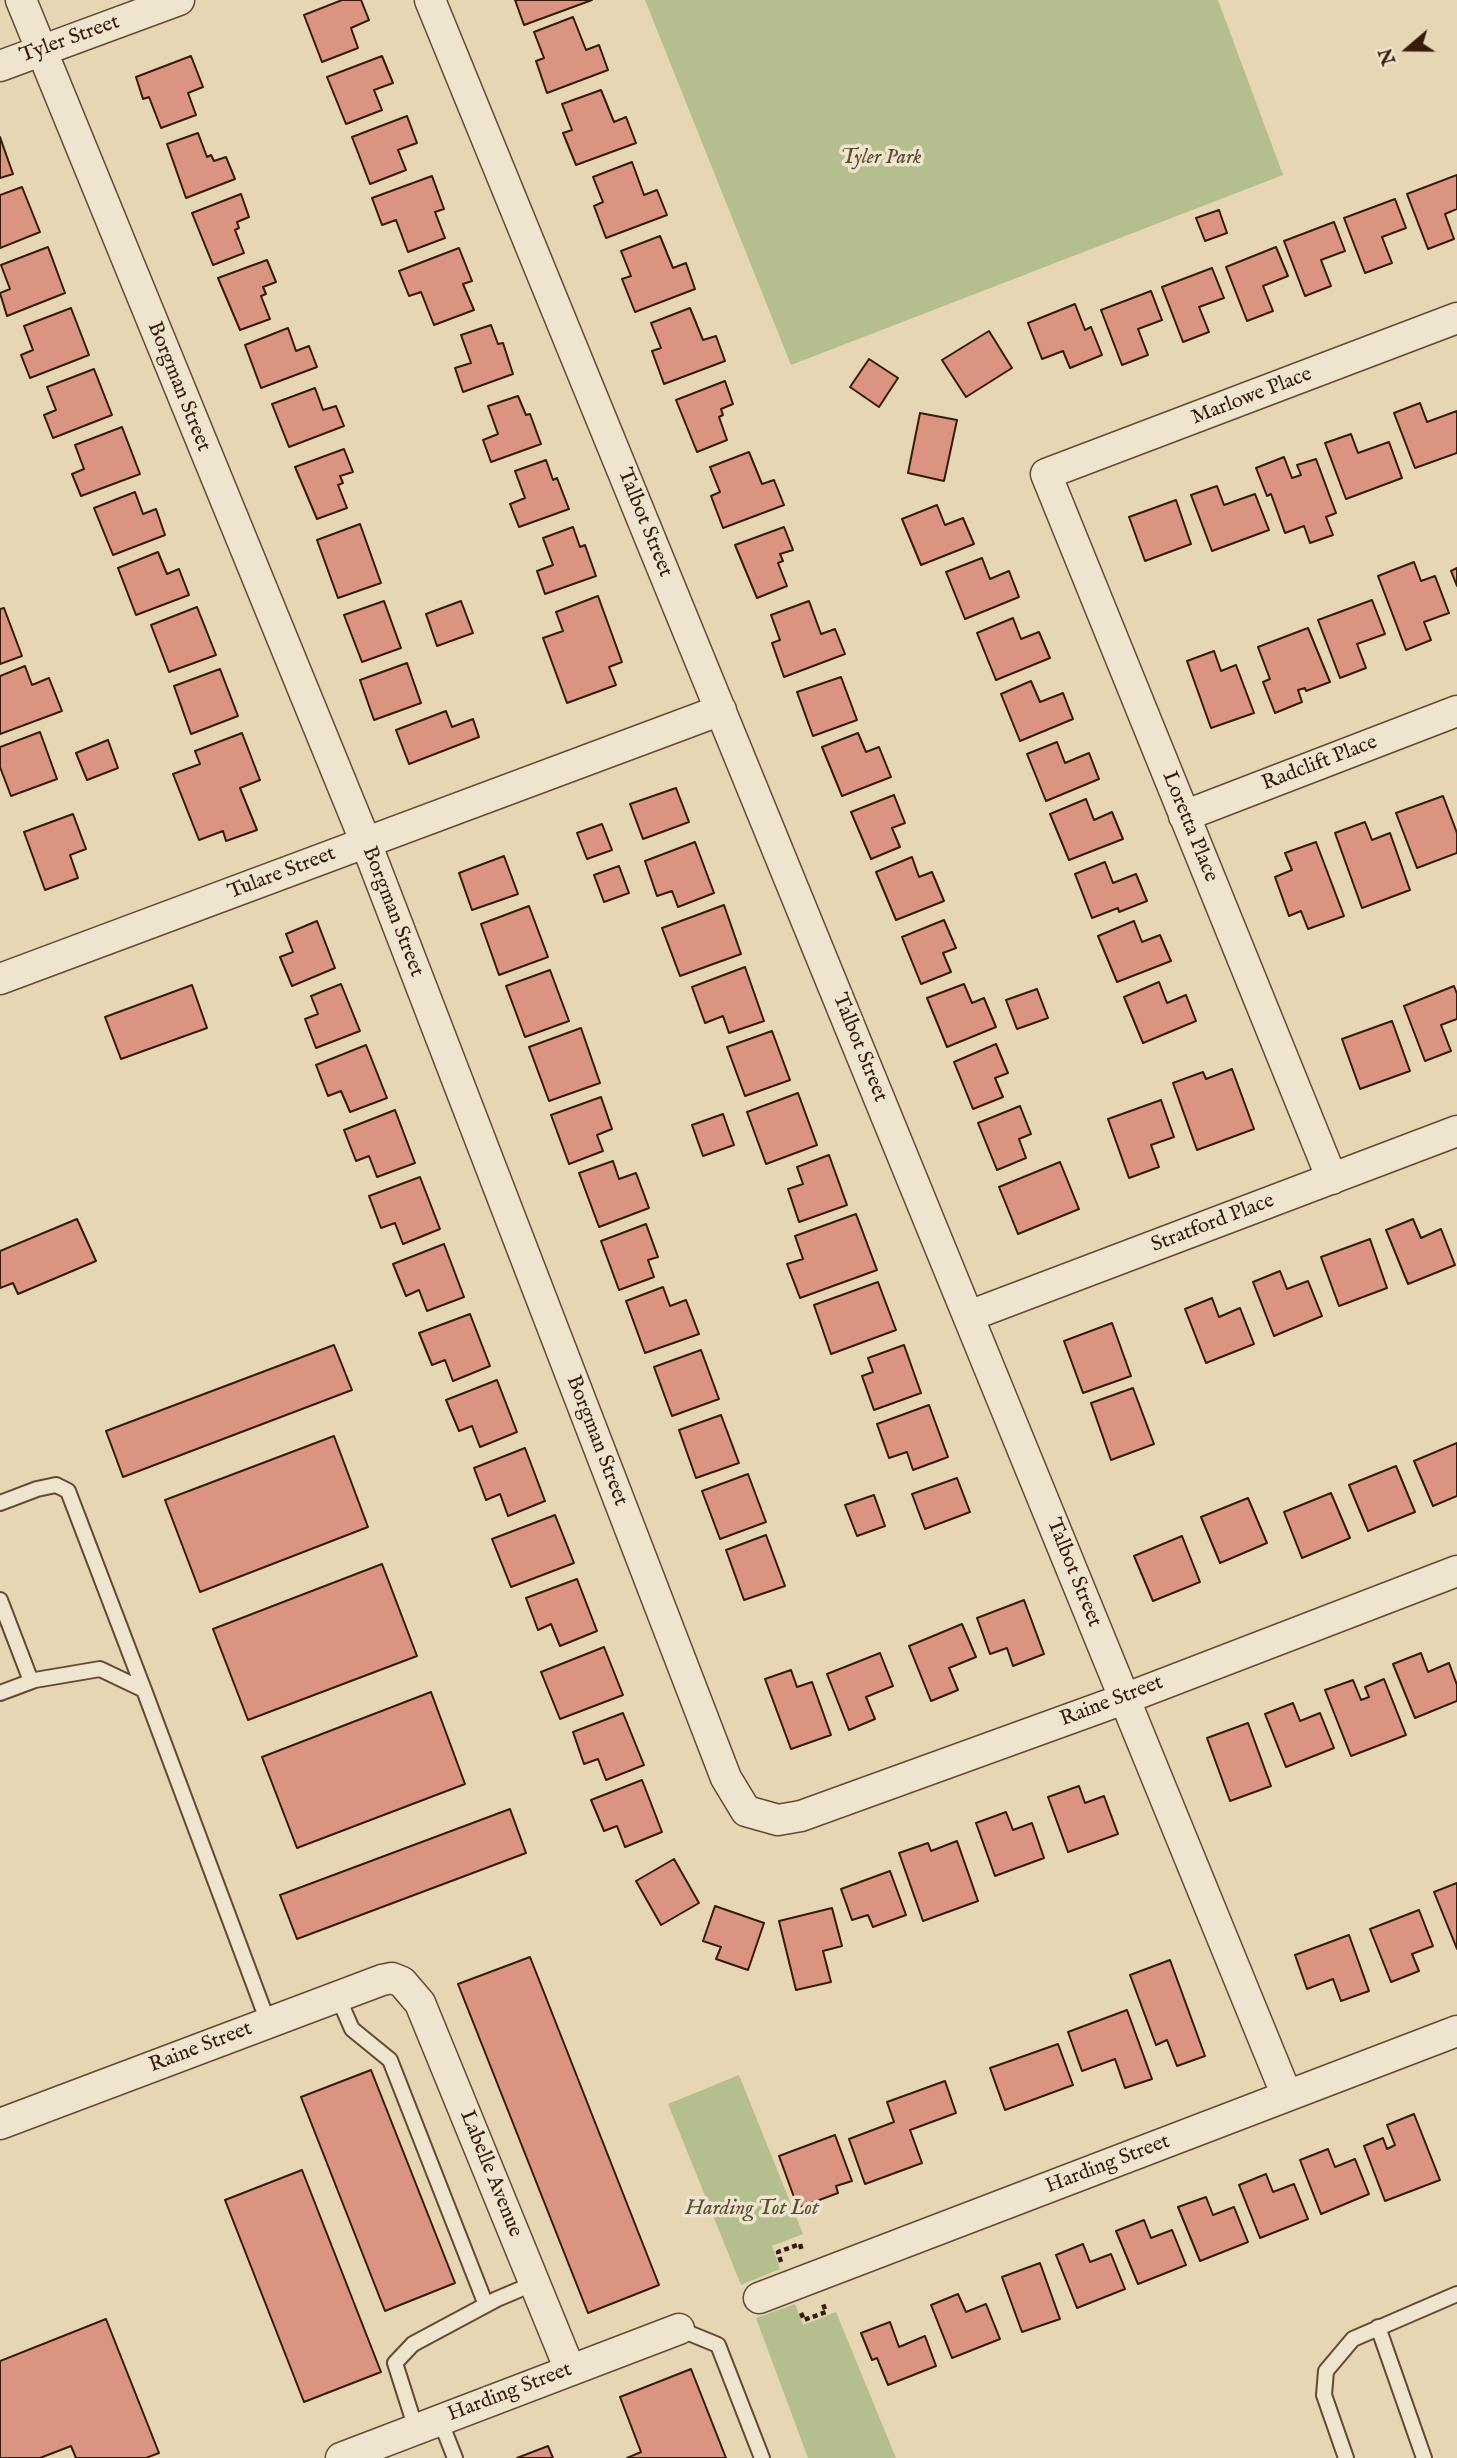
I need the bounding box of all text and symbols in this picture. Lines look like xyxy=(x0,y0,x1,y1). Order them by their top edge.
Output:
street label: Tyler Street xyxy=(17,10,123,70)
north arrow xyxy=(1373,14,1443,84)
text: N xyxy=(1374,44,1402,68)
park label: Tyler Park xyxy=(840,146,922,172)
street label: Borgman Street xyxy=(141,319,215,455)
street label: Marlowe Place xyxy=(1188,363,1316,431)
street label: Talbot Street xyxy=(611,465,677,581)
street label: Radclift Place xyxy=(1259,730,1381,798)
street label: Loretta Place xyxy=(1155,768,1223,886)
street label: Tulare Street xyxy=(225,842,339,906)
street label: Borgman Street xyxy=(356,843,428,981)
street label: Talbot Street xyxy=(826,990,892,1106)
street label: Stratford Place xyxy=(1148,1189,1278,1259)
street label: Borgman Street xyxy=(560,1372,632,1510)
street label: Talbot Street xyxy=(1040,1515,1106,1631)
street label: Raine Street xyxy=(1057,1671,1167,1733)
street label: Raine Street xyxy=(146,2017,256,2079)
street label: Labelle Avenue xyxy=(453,2107,527,2241)
street label: Harding Street xyxy=(1042,2130,1174,2200)
park label: Harding Tot Lot xyxy=(685,2197,819,2223)
street label: Harding Street xyxy=(444,2358,576,2428)

